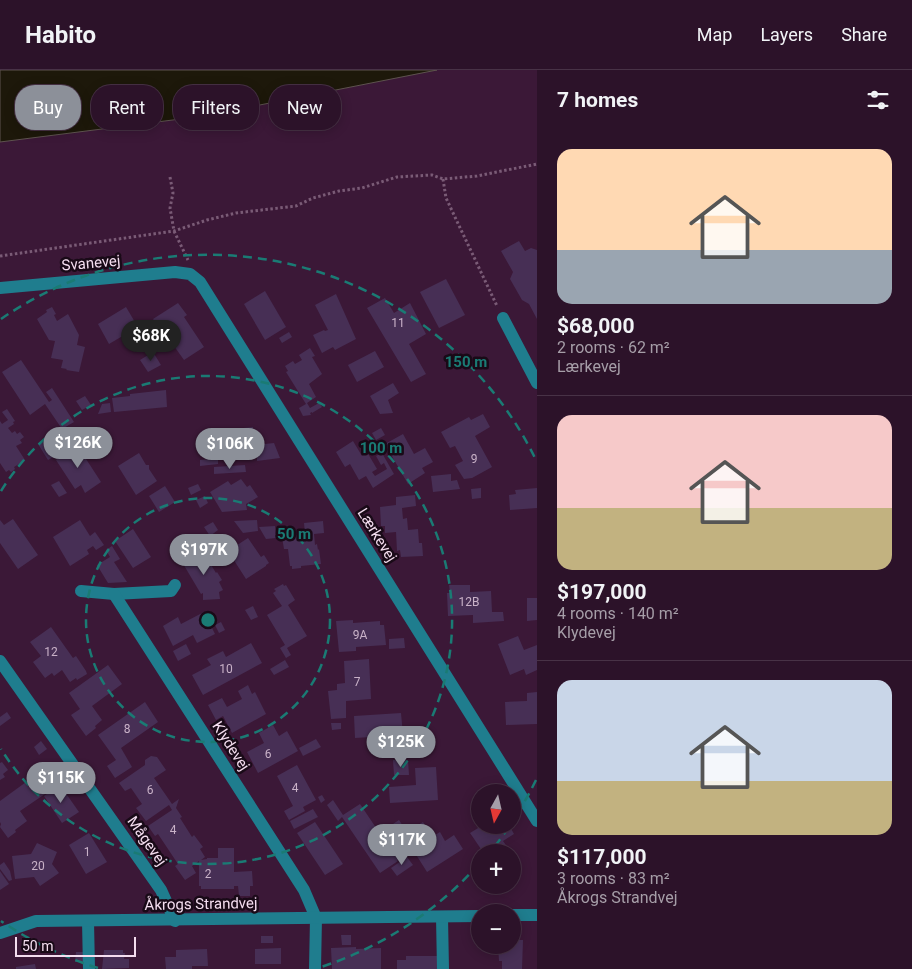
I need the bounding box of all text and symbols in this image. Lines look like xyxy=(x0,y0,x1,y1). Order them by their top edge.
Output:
text: Habito xyxy=(25,21,96,49)
text: Map xyxy=(697,24,732,45)
text: Layers xyxy=(760,24,813,45)
text: Share xyxy=(841,24,887,45)
chip: Buy xyxy=(15,85,81,130)
chip: Rent xyxy=(91,85,163,130)
chip: Filters xyxy=(173,85,259,130)
chip: New xyxy=(269,85,341,130)
icon: filters xyxy=(864,86,892,114)
text: 7 homes xyxy=(557,88,638,112)
icon: home xyxy=(680,182,770,272)
street label: Svanevej xyxy=(61,251,121,275)
text: $68,000 xyxy=(557,314,634,338)
house number: 11 xyxy=(391,316,405,330)
pin: $68K xyxy=(121,320,181,362)
text: $68K xyxy=(132,326,170,345)
text: 2 rooms · 62 m² xyxy=(557,338,670,357)
text: 150 m xyxy=(445,353,487,371)
text: Lærkevej xyxy=(557,357,621,376)
pin: $126K xyxy=(43,426,113,469)
pin: $106K xyxy=(195,428,265,470)
text: $126K xyxy=(55,433,101,452)
text: $106K xyxy=(207,434,253,453)
text: 100 m xyxy=(360,439,402,457)
icon: home xyxy=(680,447,770,537)
house number: 9 xyxy=(471,452,477,466)
street label: Lærkevej xyxy=(354,505,400,565)
text: 50 m xyxy=(277,525,311,543)
pin: $197K xyxy=(169,534,239,576)
text: $197K xyxy=(181,540,227,559)
text: $197,000 xyxy=(557,580,647,604)
house number: 12B xyxy=(459,595,479,609)
text: 4 rooms · 140 m² xyxy=(557,604,679,623)
centre of rings xyxy=(199,611,217,629)
text: Klydevej xyxy=(557,623,616,642)
house number: 9A xyxy=(353,628,367,642)
house number: 12 xyxy=(44,645,58,659)
house number: 10 xyxy=(219,662,233,676)
house number: 7 xyxy=(354,675,361,689)
icon: home xyxy=(680,712,770,802)
street label: Klydevej xyxy=(208,718,254,774)
house number: 8 xyxy=(124,722,131,736)
pin: $125K xyxy=(366,726,436,768)
text: $125K xyxy=(378,732,424,751)
house number: 6 xyxy=(265,747,272,761)
pin: $115K xyxy=(26,762,96,804)
text: $115K xyxy=(38,768,84,787)
house number: 4 xyxy=(292,781,299,795)
house number: 6 xyxy=(147,783,154,797)
north arrow xyxy=(471,784,521,834)
map controls xyxy=(471,784,521,954)
street label: Mågevej xyxy=(123,813,171,869)
house number: 4 xyxy=(170,823,177,837)
pin: $117K xyxy=(367,824,437,866)
text: $117K xyxy=(379,830,425,849)
button: + xyxy=(471,844,521,894)
house number: 1 xyxy=(84,845,90,859)
text: $117,000 xyxy=(557,845,647,869)
house number: 20 xyxy=(31,859,45,873)
house number: 2 xyxy=(205,867,212,881)
text: 3 rooms · 83 m² xyxy=(557,869,670,888)
text: Åkrogs Strandvej xyxy=(557,888,678,907)
street label: Åkrogs Strandvej xyxy=(144,894,258,914)
button: − xyxy=(471,904,521,954)
scale bar xyxy=(15,934,136,957)
text: 50 m xyxy=(22,938,54,954)

